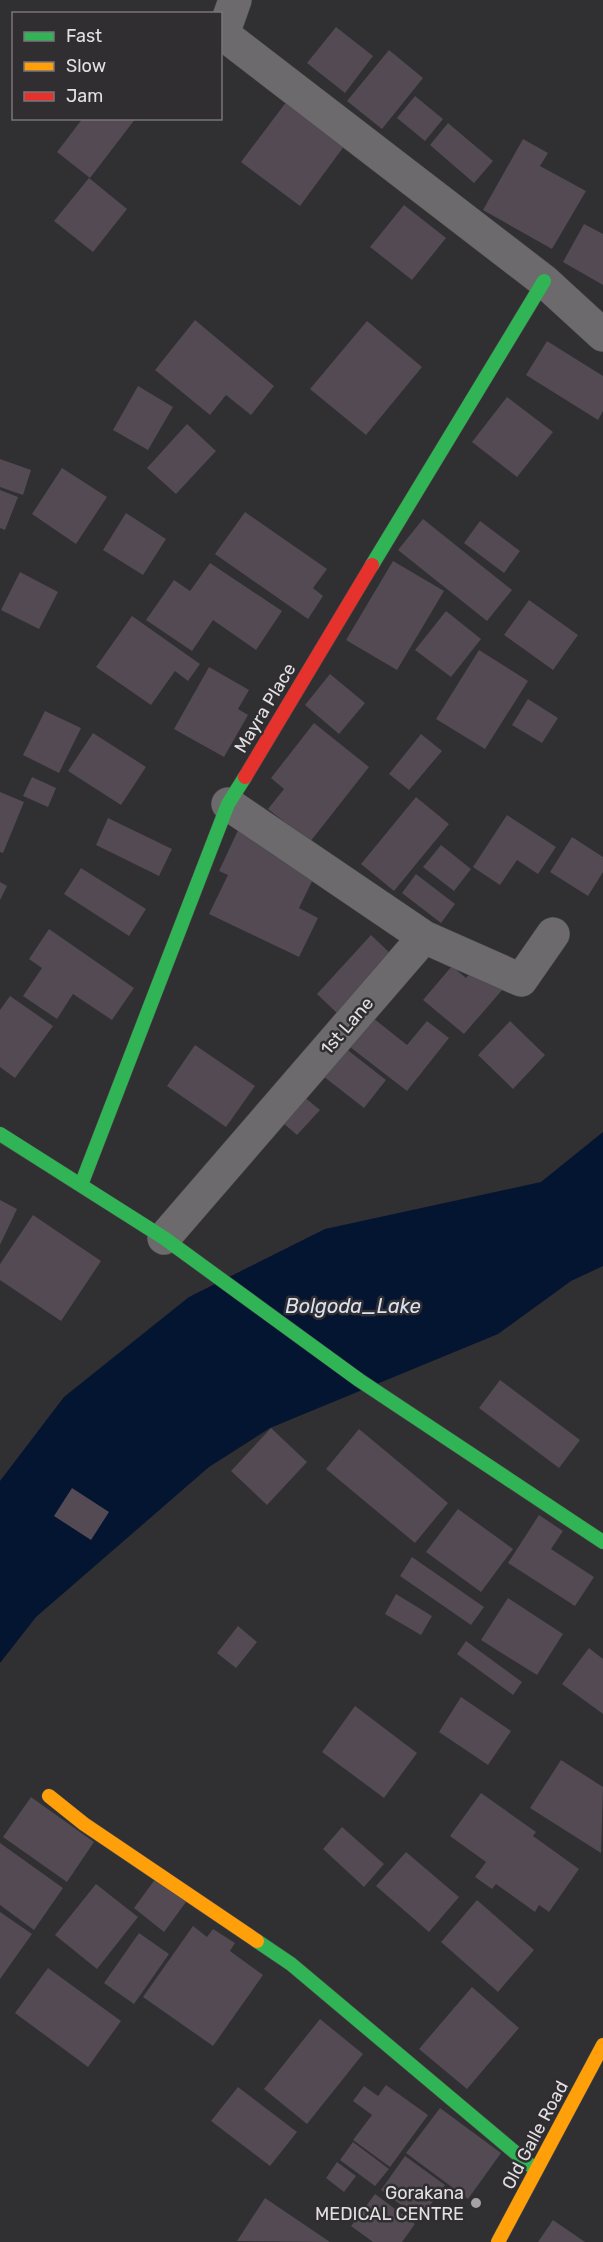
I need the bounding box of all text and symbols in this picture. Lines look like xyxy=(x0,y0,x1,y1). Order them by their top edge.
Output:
legend xyxy=(12,12,222,120)
text: Fast xyxy=(66,25,102,47)
text: Slow xyxy=(66,55,106,77)
text: Jam xyxy=(66,85,103,107)
street label: Mayra Place xyxy=(230,659,300,757)
street label: 1st Lane xyxy=(316,993,378,1059)
water label: Bolgoda_Lake xyxy=(285,1294,421,1318)
street label: Old Galle Road xyxy=(497,2077,573,2193)
place label: Gorakana MEDICAL CENTRE xyxy=(315,2182,464,2225)
marker: Gorakana MEDICAL CENTRE xyxy=(469,2196,483,2210)

